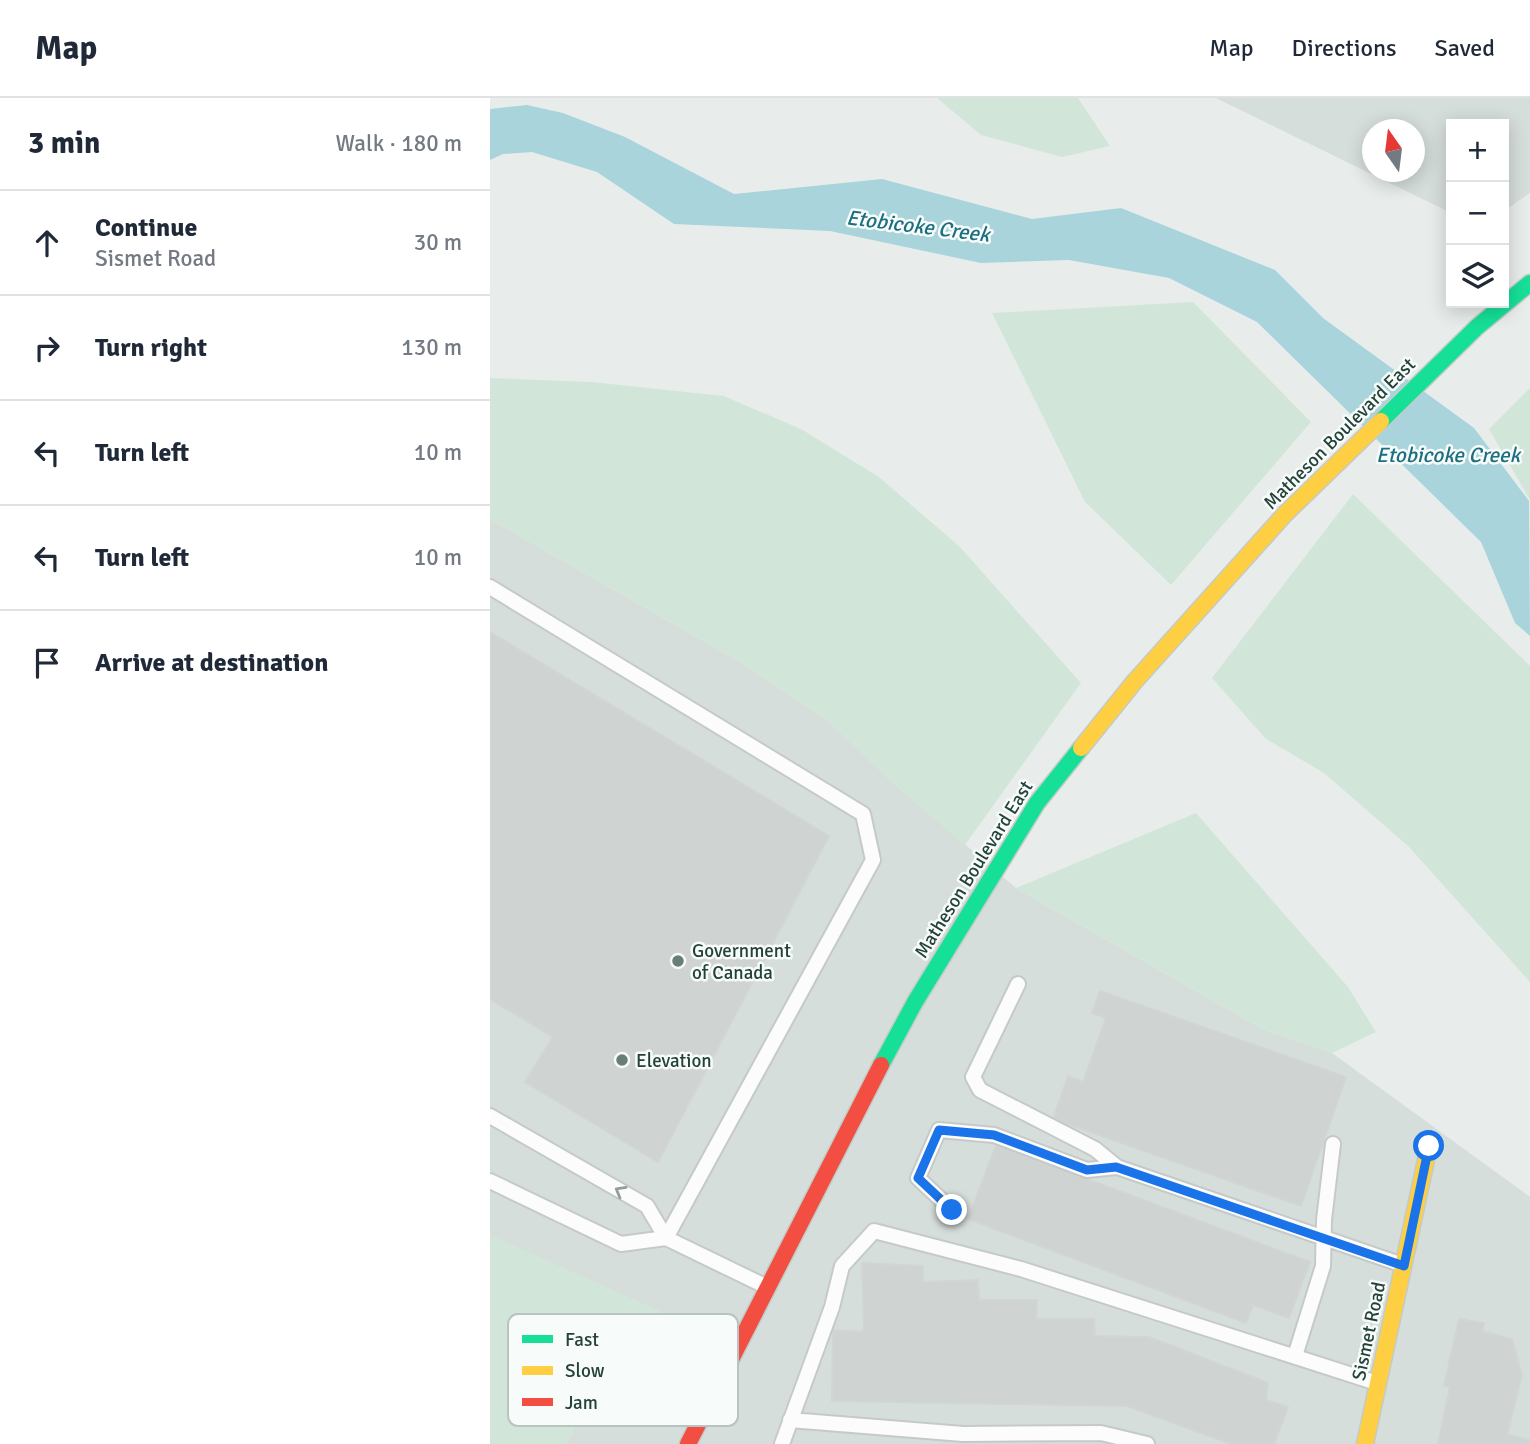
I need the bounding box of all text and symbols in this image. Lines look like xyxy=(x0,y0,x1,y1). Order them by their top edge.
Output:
text: Map xyxy=(35,28,97,69)
text: Map xyxy=(1209,33,1254,63)
text: Directions xyxy=(1292,33,1397,63)
text: Saved xyxy=(1435,33,1495,63)
north arrow xyxy=(1362,119,1425,182)
map controls xyxy=(1446,119,1509,308)
button: + xyxy=(1446,119,1509,182)
text: 3 min xyxy=(28,125,100,162)
text: Walk · 180 m xyxy=(336,129,462,158)
button: − xyxy=(1446,182,1509,245)
water label: Etobicoke Creek xyxy=(845,204,994,248)
text: Continue xyxy=(95,212,197,244)
icon: ahead xyxy=(28,224,66,262)
text: 30 m xyxy=(414,228,462,257)
text: Sismet Road xyxy=(95,244,216,273)
button: layers xyxy=(1446,245,1509,308)
icon: right xyxy=(28,329,66,367)
text: Turn right xyxy=(95,332,207,364)
text: 130 m xyxy=(401,333,462,362)
street label: Matheson Boulevard East xyxy=(1259,353,1421,515)
icon: left xyxy=(28,434,66,472)
text: Turn left xyxy=(95,437,189,469)
text: 10 m xyxy=(414,438,462,467)
water label: Etobicoke Creek xyxy=(1376,442,1523,468)
icon: left xyxy=(28,539,66,577)
text: Turn left xyxy=(95,542,189,574)
text: 10 m xyxy=(414,543,462,572)
icon: arrive xyxy=(28,644,66,682)
text: Arrive at destination xyxy=(95,647,328,679)
street label: Matheson Boulevard East xyxy=(909,776,1039,963)
place label: Government of Canada xyxy=(692,939,791,985)
marker: Government of Canada xyxy=(670,953,686,969)
place label: Elevation xyxy=(636,1049,712,1073)
marker: Elevation xyxy=(614,1052,630,1068)
route start xyxy=(1413,1130,1444,1161)
one-way arrow xyxy=(615,1186,628,1199)
route end xyxy=(936,1194,967,1225)
street label: Sismet Road xyxy=(1347,1280,1391,1383)
legend xyxy=(508,1314,738,1426)
text: Fast xyxy=(565,1328,599,1352)
text: Slow xyxy=(565,1359,605,1383)
text: Jam xyxy=(565,1391,598,1415)

